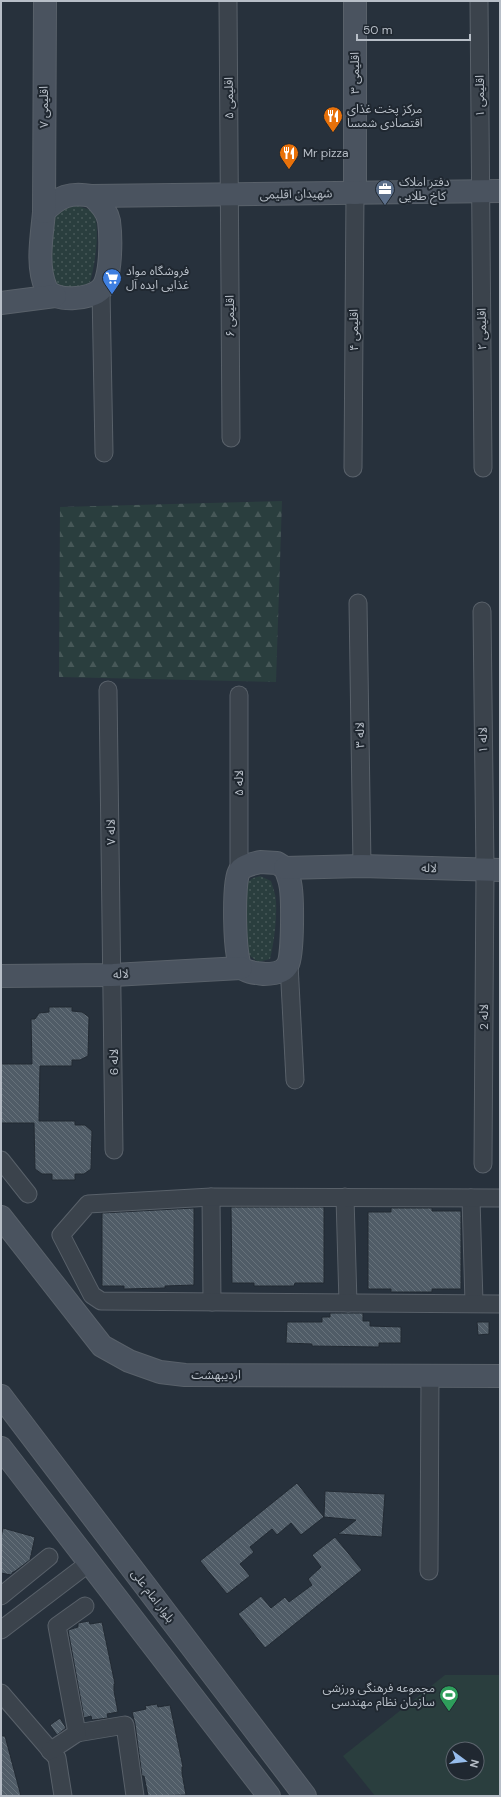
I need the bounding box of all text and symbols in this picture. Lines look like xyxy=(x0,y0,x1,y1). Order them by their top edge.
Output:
scale bar xyxy=(357,16,470,42)
text: 50 m xyxy=(363,22,392,38)
street label: اقلیمی ۳ xyxy=(347,52,363,94)
street label: اقلیمی ۱ xyxy=(472,75,488,117)
street label: اقلیمی ۵ xyxy=(221,77,237,119)
street label: اقلیمی ۷ xyxy=(36,86,52,128)
place label: مرکز پخت غذای اقتصادی شمسا xyxy=(347,101,423,131)
restaurant icon: مرکز پخت غذای اقتصادی شمسا xyxy=(322,105,344,133)
restaurant icon: Mr pizza xyxy=(278,142,300,170)
place label: Mr pizza xyxy=(303,145,349,161)
place label: دفتر املاک کاخ طلایی xyxy=(399,174,450,205)
office icon: دفتر املاک کاخ طلایی xyxy=(374,178,396,206)
street label: شهیدان اقلیمی xyxy=(260,185,332,203)
place label: فروشگاه مواد غذایی ایده آل xyxy=(126,263,189,293)
supermarket icon: فروشگاه مواد غذایی ایده آل xyxy=(101,267,123,295)
street label: اقلیمی ۶ xyxy=(222,295,238,337)
street label: اقلیمی ۲ xyxy=(474,308,490,350)
street label: اقلیمی ۴ xyxy=(346,309,362,351)
street label: لاله ۳ xyxy=(352,722,368,748)
street label: لاله ۱ xyxy=(475,727,491,753)
street label: لاله ۵ xyxy=(231,770,247,796)
street label: لاله ۷ xyxy=(103,819,119,845)
street label: لاله xyxy=(421,860,437,876)
street label: لاله xyxy=(113,966,129,982)
street label: لاله 2 xyxy=(476,1004,492,1030)
street label: لاله 6 xyxy=(106,1049,122,1075)
street label: اردیبهشت xyxy=(191,1367,241,1383)
street label: بلوار امام علی xyxy=(127,1566,178,1627)
place label: مجموعه فرهنگی ورزشی سازمان نظام مهندسی xyxy=(323,1680,435,1711)
sports icon: مجموعه فرهنگی ورزشی سازمان نظام مهندسی xyxy=(438,1684,460,1712)
north arrow xyxy=(445,1741,485,1781)
text: N xyxy=(467,1758,482,1769)

